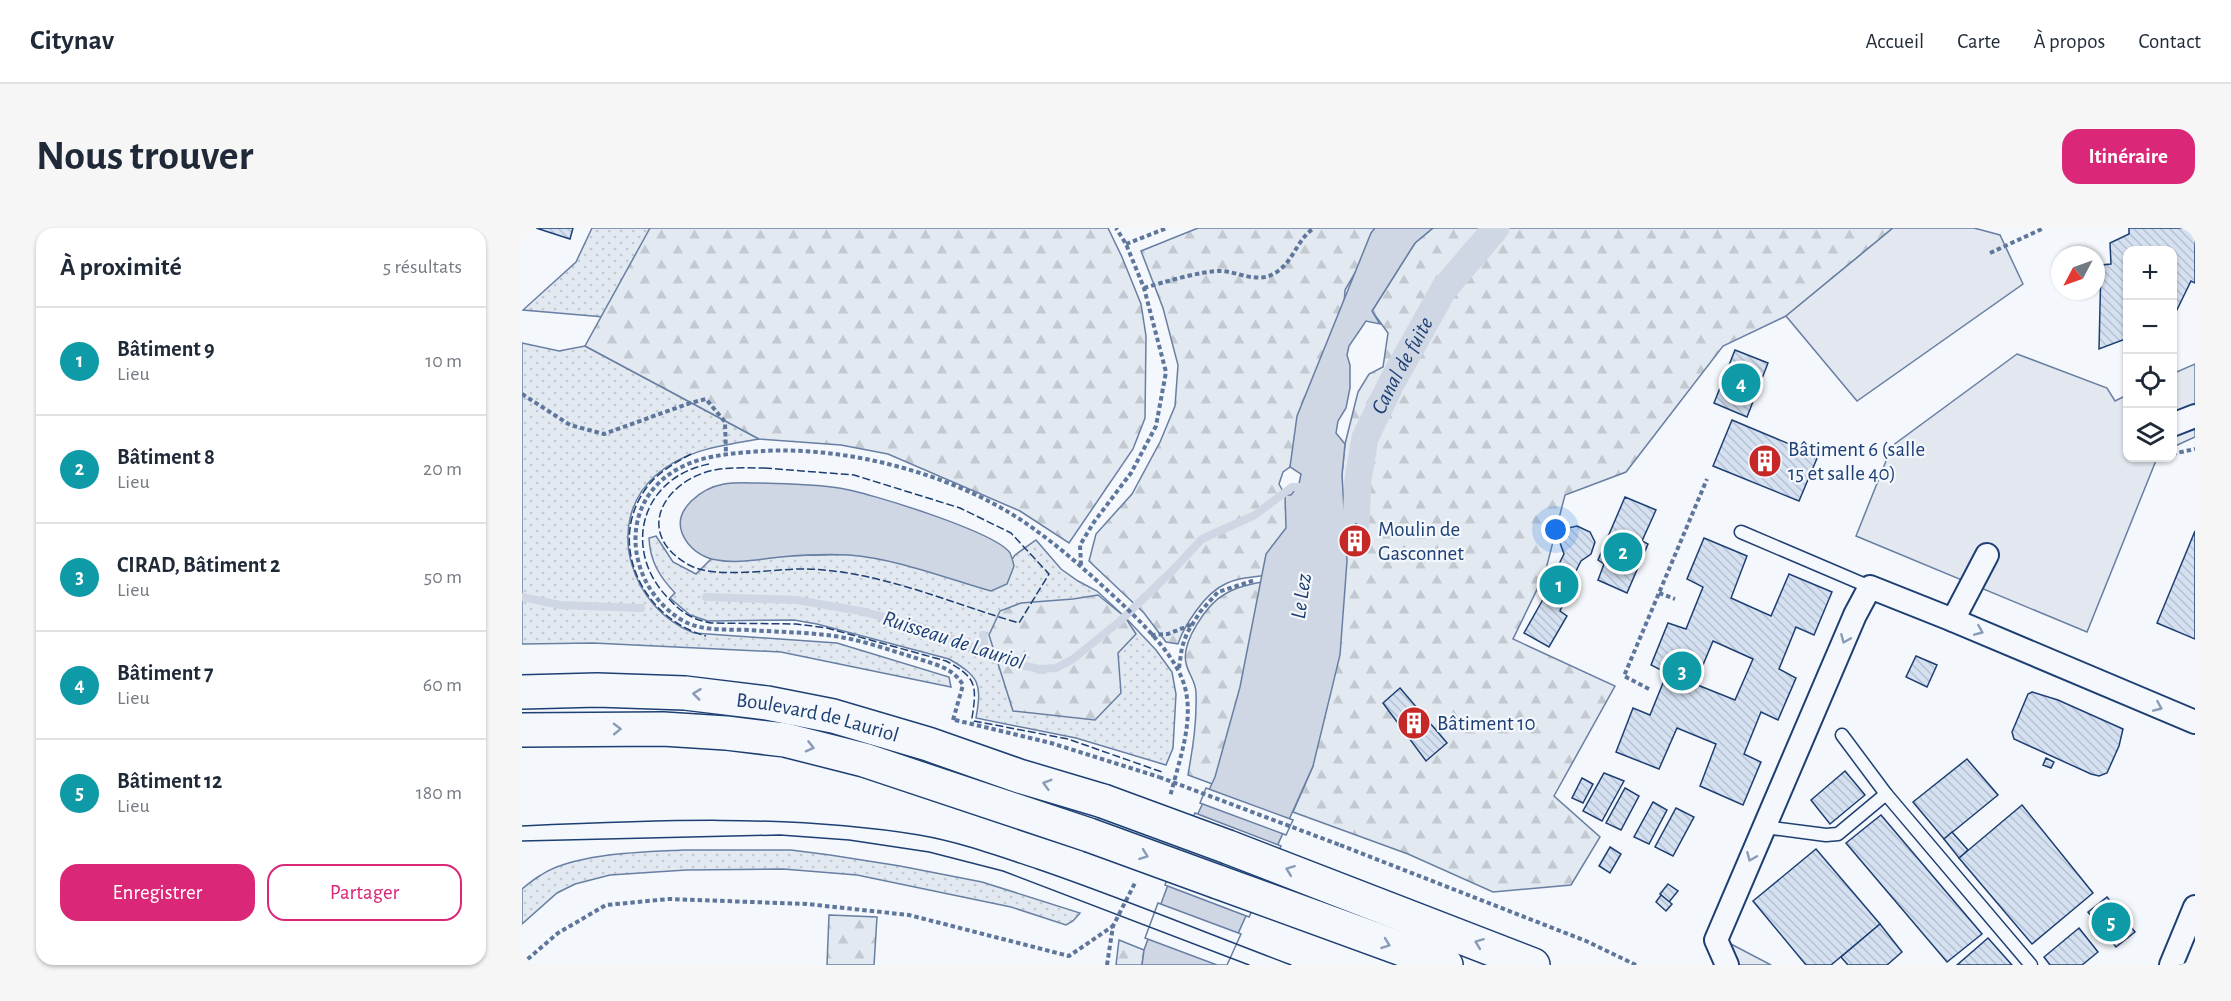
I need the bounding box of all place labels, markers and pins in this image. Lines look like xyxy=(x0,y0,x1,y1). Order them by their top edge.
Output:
pin: 4 xyxy=(1722,360,1760,406)
place label: Bâtiment 6 (salle 15 et salle 40) xyxy=(1788,439,1925,484)
building icon: Bâtiment 6 (salle 15 et salle 40) xyxy=(1747,443,1783,479)
place label: Moulin de Gasconnet xyxy=(1378,519,1464,564)
building icon: Moulin de Gasconnet xyxy=(1337,523,1373,559)
pin: 2 xyxy=(1604,530,1642,574)
pin: 1 xyxy=(1540,562,1578,608)
pin: 3 xyxy=(1662,648,1702,694)
building icon: Bâtiment 10 xyxy=(1396,705,1432,741)
place label: Bâtiment 10 xyxy=(1437,713,1536,734)
pin: 5 xyxy=(2092,900,2130,944)

